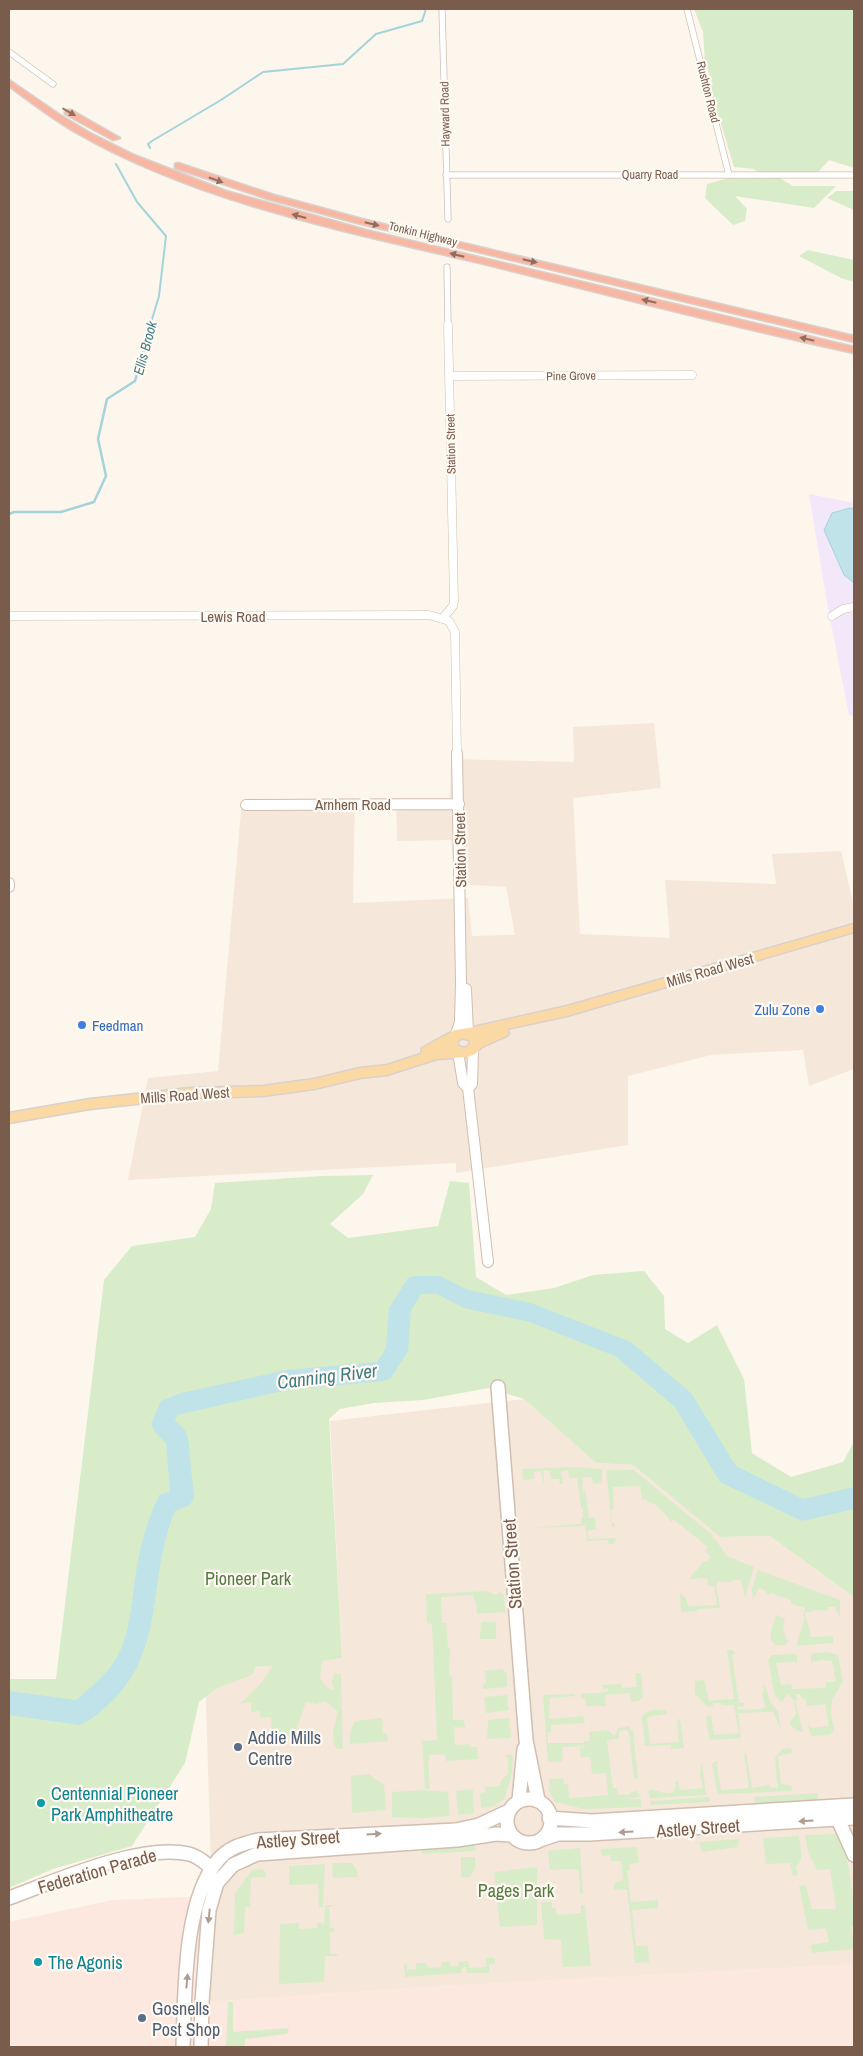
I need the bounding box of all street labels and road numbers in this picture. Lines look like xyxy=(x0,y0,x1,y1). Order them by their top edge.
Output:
street label: Rushton Road xyxy=(693,60,723,124)
street label: Hayward Road xyxy=(436,81,454,147)
street label: Quarry Road xyxy=(622,167,678,183)
street label: Tonkin Highway xyxy=(387,218,459,250)
street label: Pine Grove xyxy=(546,368,596,384)
street label: Station Street xyxy=(442,414,460,474)
street label: Lewis Road xyxy=(201,606,265,627)
street label: Arnhem Road xyxy=(314,794,391,815)
street label: Station Street xyxy=(449,812,471,888)
street label: Mills Road West xyxy=(664,947,756,992)
street label: Mills Road West xyxy=(140,1081,231,1109)
street label: Station Street xyxy=(496,1518,528,1610)
street label: Astley Street xyxy=(654,1813,741,1843)
street label: Astley Street xyxy=(254,1824,341,1854)
street label: Federation Parade xyxy=(35,1842,159,1900)

